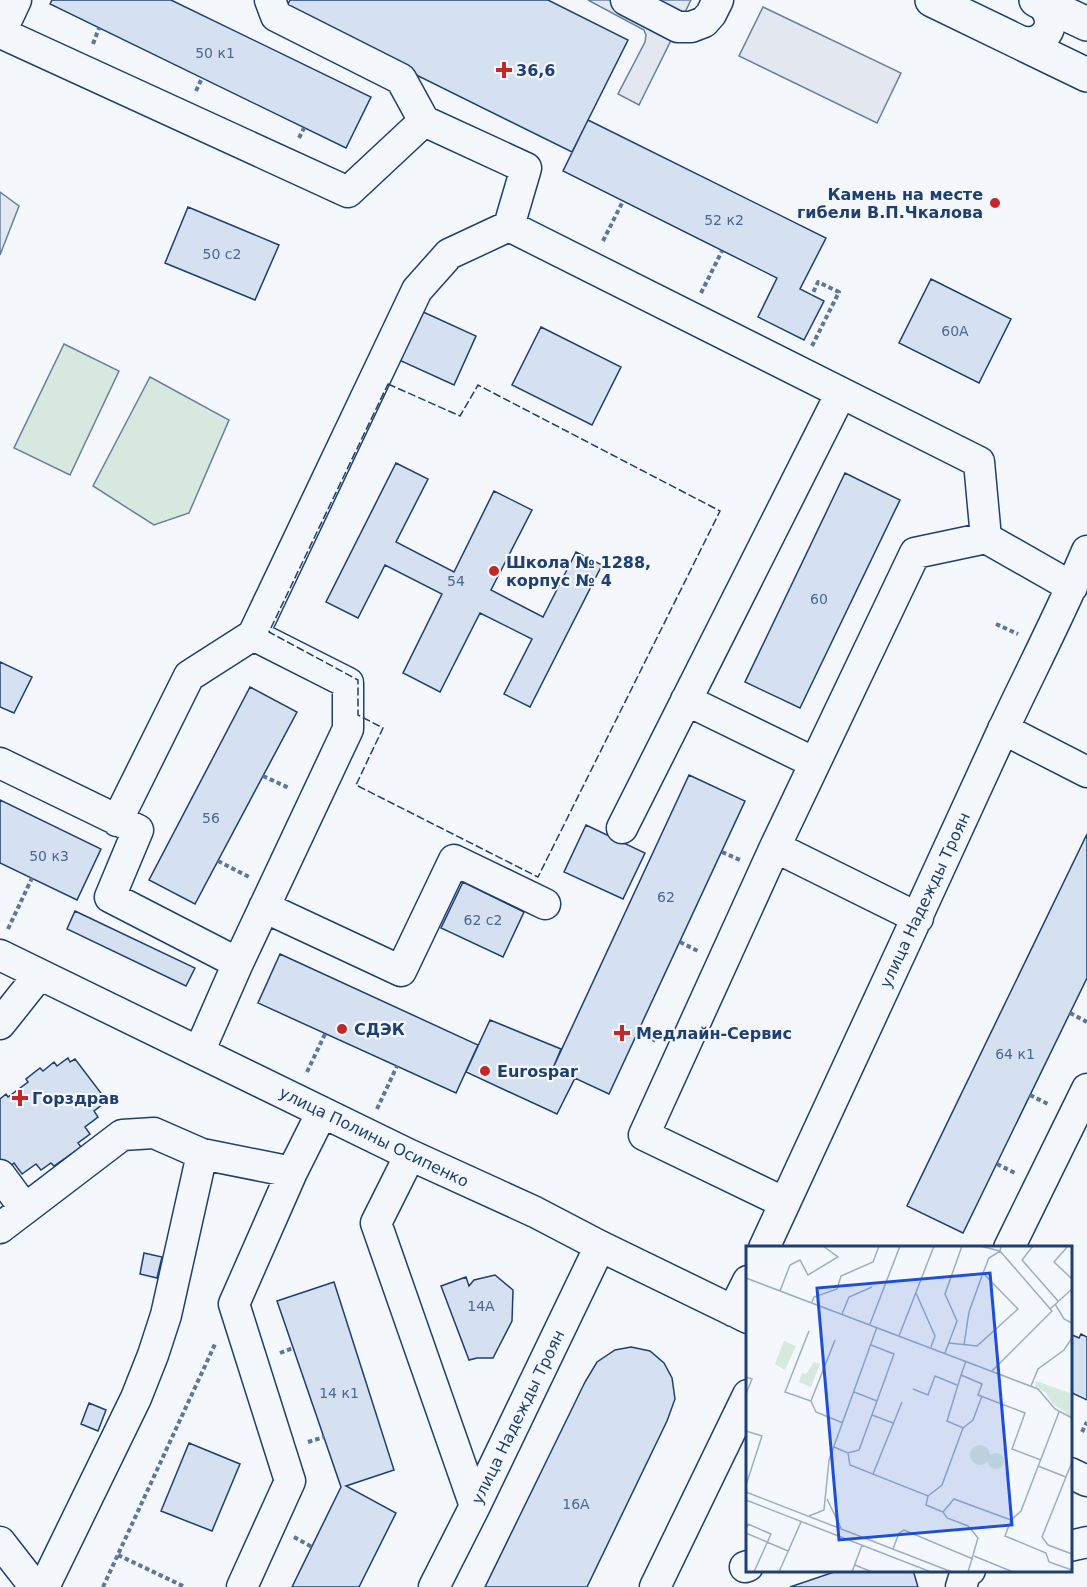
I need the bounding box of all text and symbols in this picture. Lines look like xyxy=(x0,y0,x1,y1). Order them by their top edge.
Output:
house number: 50 к1 xyxy=(195,45,235,61)
place label: 36,6 xyxy=(516,61,555,80)
marker: 36,6 xyxy=(497,63,511,77)
place label: Камень на месте гибели В.П.Чкалова xyxy=(797,185,983,222)
marker: Камень на месте гибели В.П.Чкалова xyxy=(988,196,1002,210)
house number: 52 к2 xyxy=(704,212,744,228)
house number: 50 с2 xyxy=(203,246,241,262)
house number: 60А xyxy=(941,323,969,339)
place label: Школа № 1288, корпус № 4 xyxy=(506,553,651,590)
marker: Школа № 1288, корпус № 4 xyxy=(487,564,501,578)
house number: 54 xyxy=(447,573,465,589)
house number: 60 xyxy=(810,591,828,607)
street label: улица Надежды Троян xyxy=(876,809,974,991)
house number: 56 xyxy=(202,810,220,826)
house number: 50 к3 xyxy=(29,848,69,864)
house number: 62 xyxy=(657,889,675,905)
house number: 62 с2 xyxy=(464,912,502,928)
place label: СДЭК xyxy=(354,1020,405,1039)
marker: СДЭК xyxy=(335,1022,349,1036)
marker: Медлайн-Сервис xyxy=(613,1024,631,1042)
place label: Медлайн-Сервис xyxy=(636,1024,792,1043)
house number: 64 к1 xyxy=(995,1046,1035,1062)
place label: Eurospar xyxy=(497,1062,578,1081)
marker: Eurospar xyxy=(478,1064,492,1078)
street label: улица Полины Осипенко xyxy=(276,1083,472,1191)
place label: Горздрав xyxy=(32,1089,119,1108)
marker: Горздрав xyxy=(13,1091,27,1105)
inset map xyxy=(746,1246,1072,1572)
house number: 14А xyxy=(467,1298,495,1314)
street label: улица Надежды Троян xyxy=(467,1327,569,1507)
house number: 14 к1 xyxy=(319,1385,359,1401)
house number: 16А xyxy=(562,1496,590,1512)

